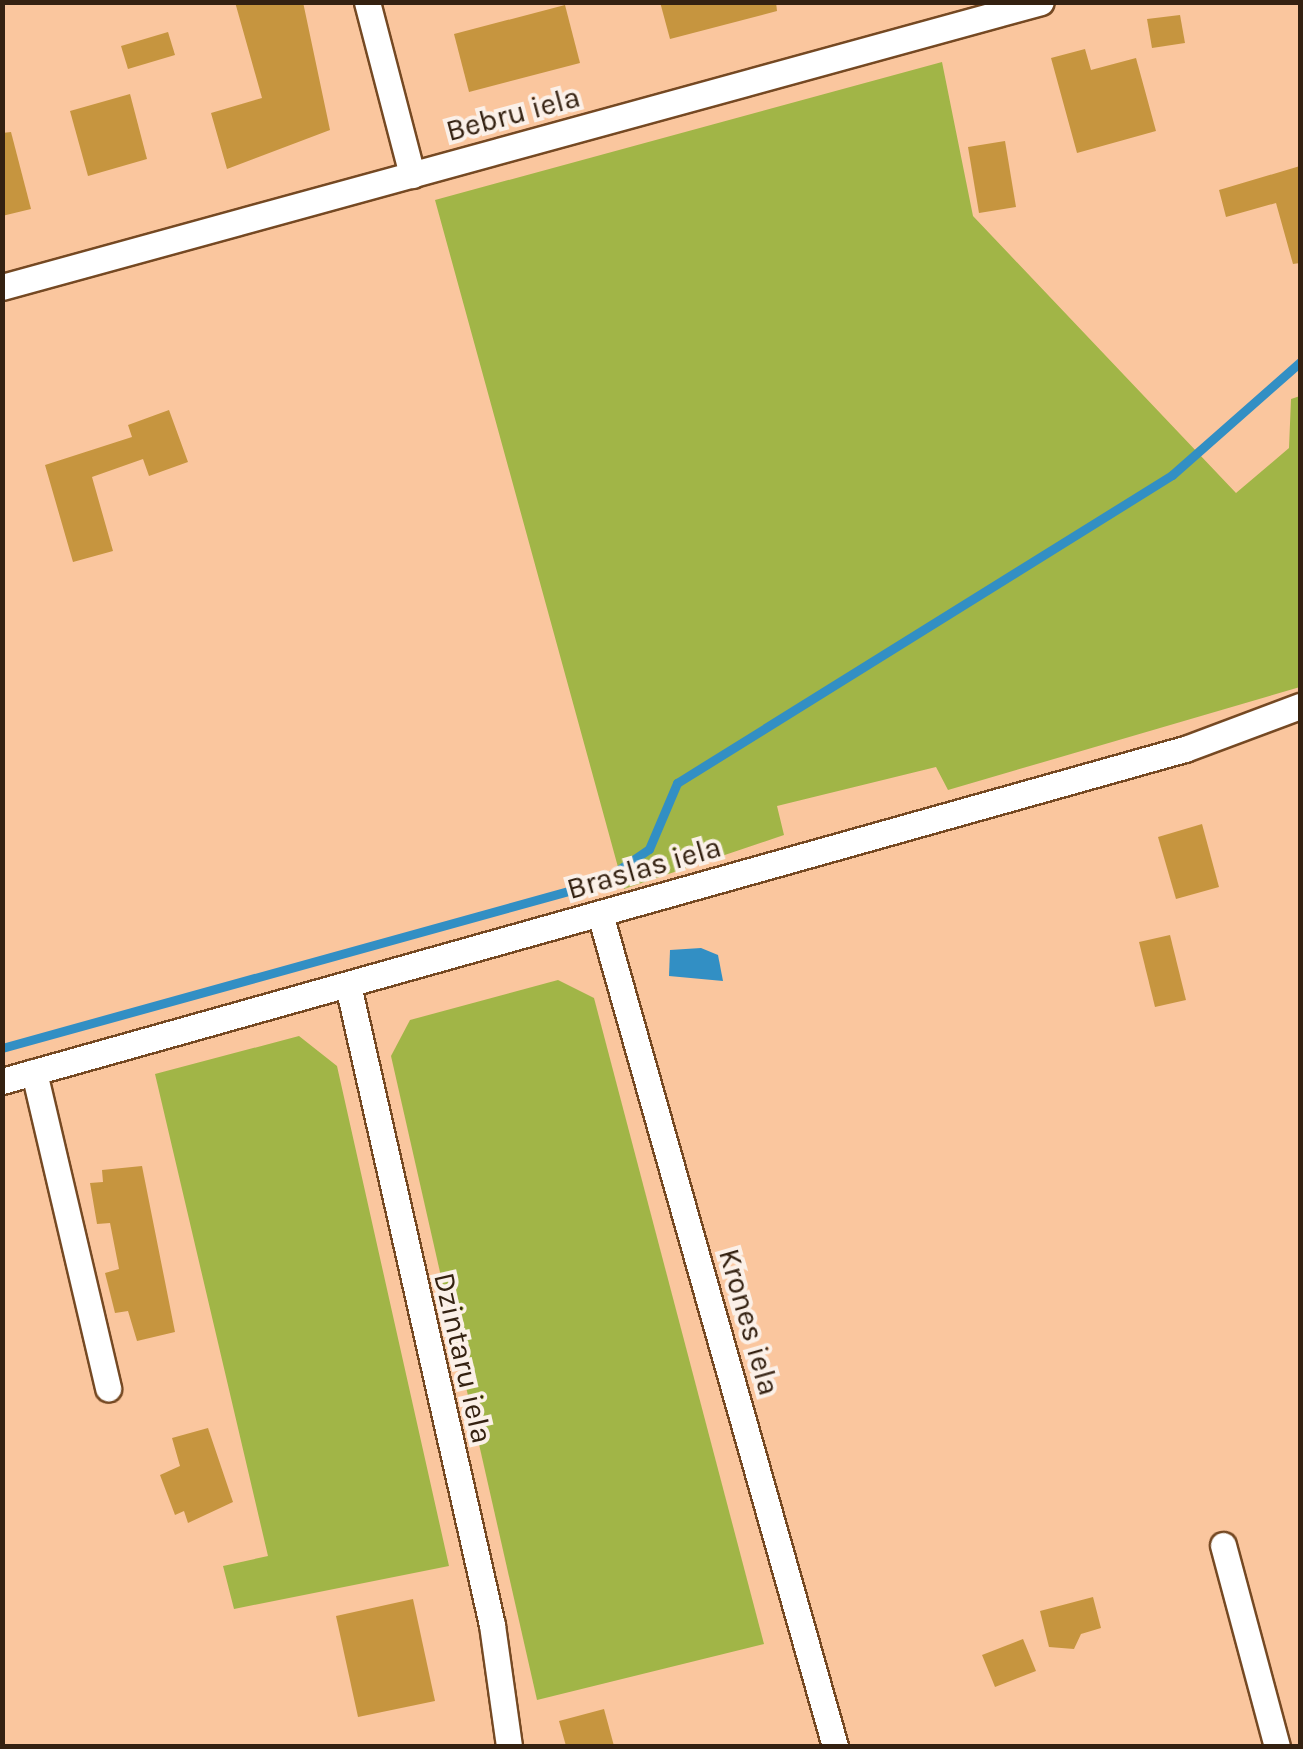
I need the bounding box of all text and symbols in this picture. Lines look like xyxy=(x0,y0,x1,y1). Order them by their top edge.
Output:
street label: Bebru iela xyxy=(442,79,584,149)
street label: Braslas iela xyxy=(563,829,725,907)
street label: Krones iela xyxy=(711,1244,787,1400)
street label: Dzintaru iela xyxy=(426,1269,500,1447)

